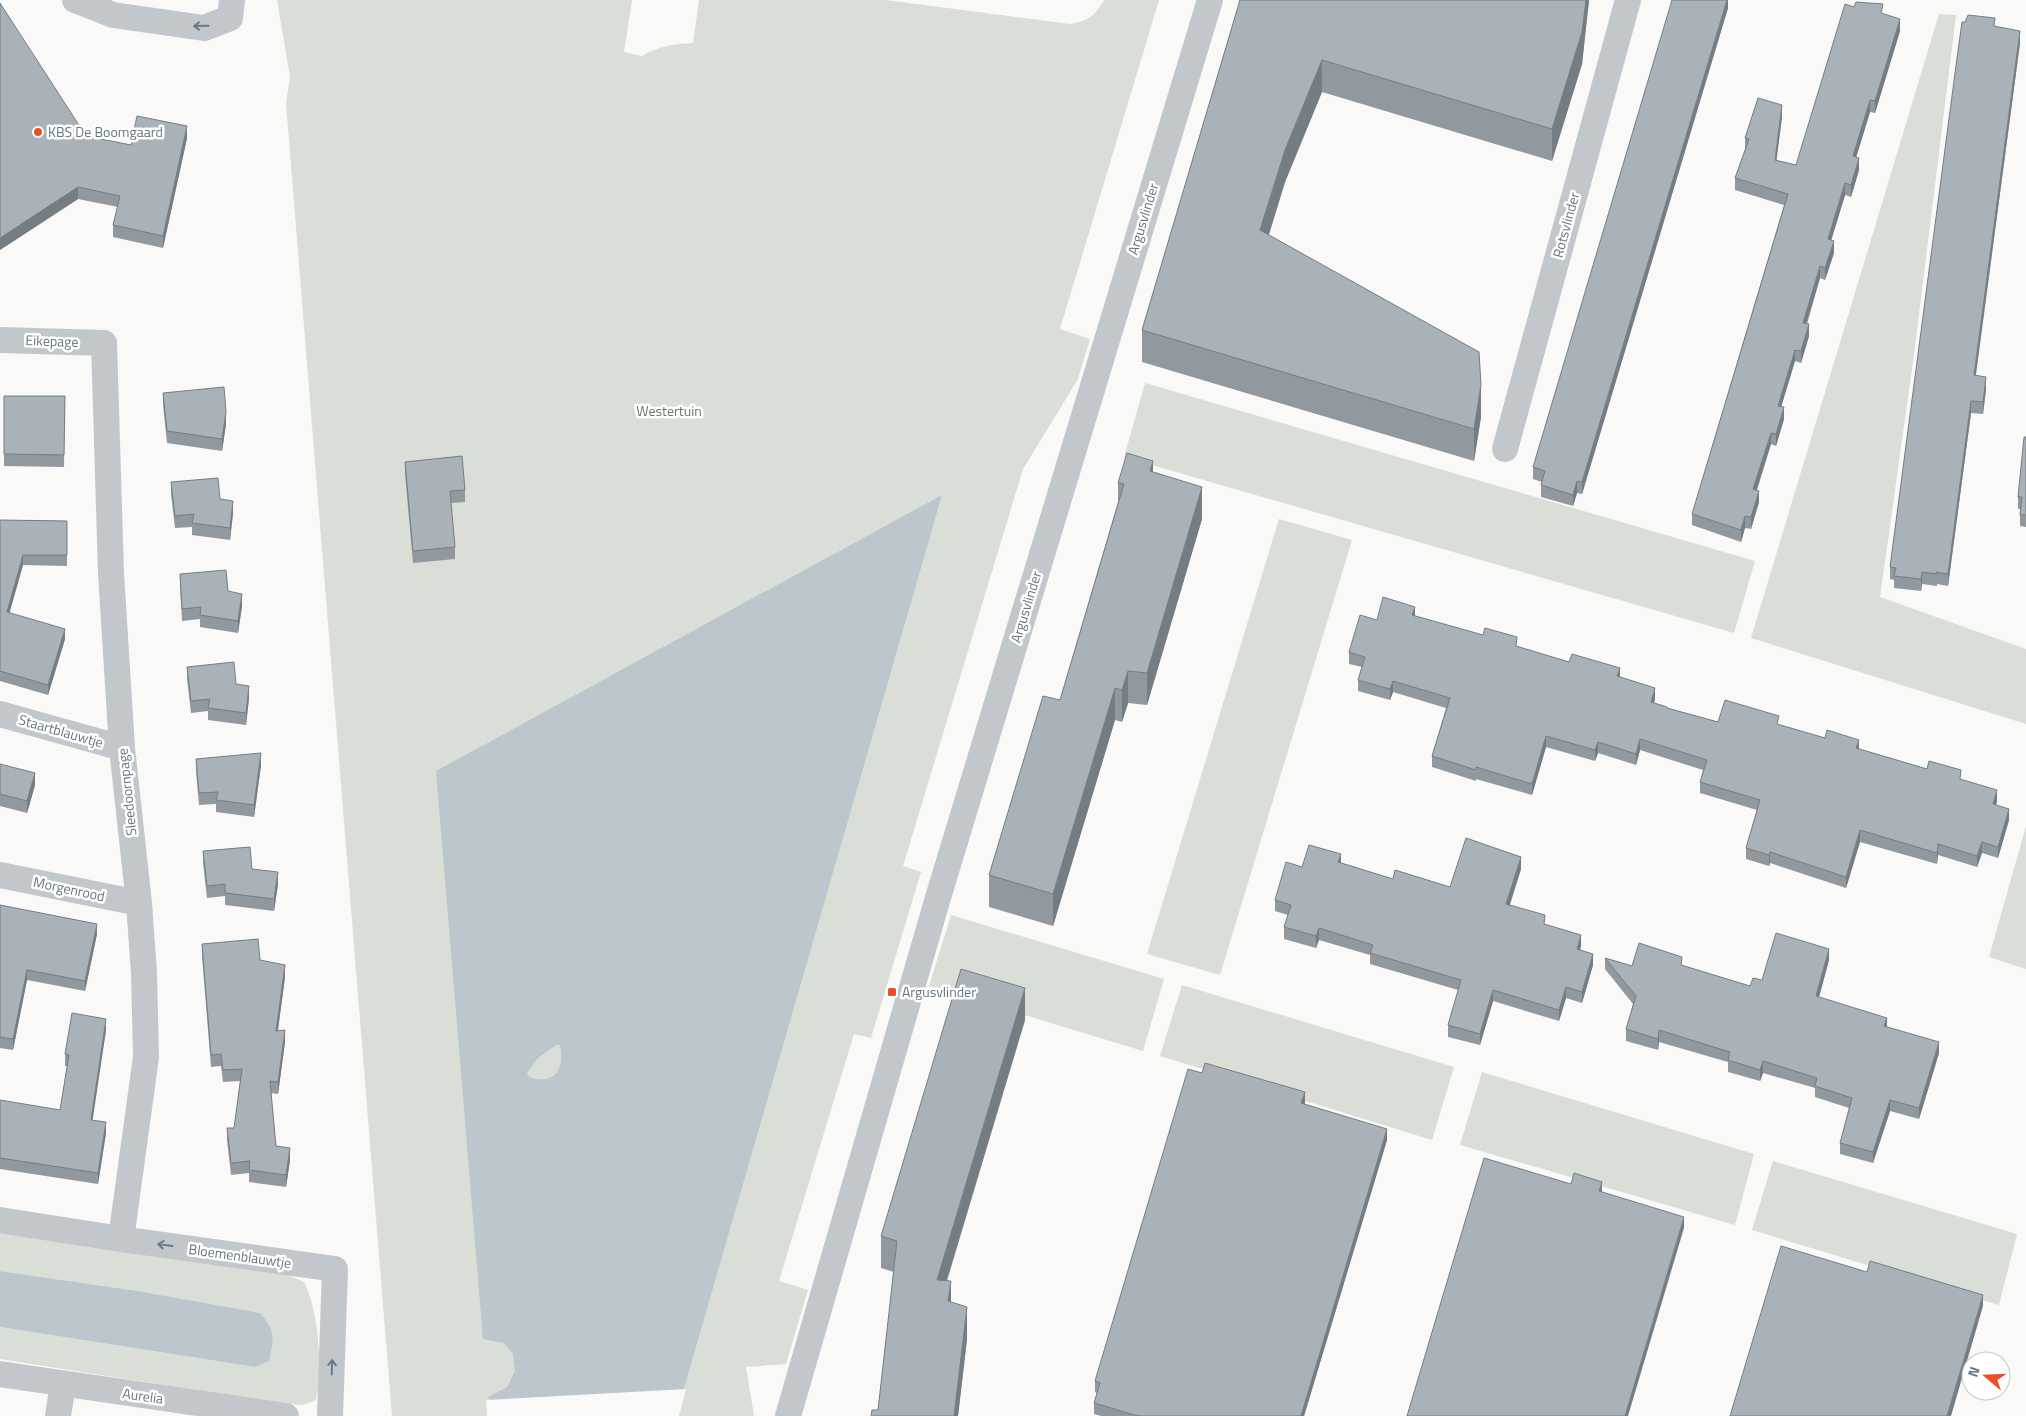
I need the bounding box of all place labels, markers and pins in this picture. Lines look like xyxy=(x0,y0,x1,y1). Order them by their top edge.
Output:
place label: KBS De Boomgaard xyxy=(48,121,163,142)
marker: KBS De Boomgaard xyxy=(32,126,44,138)
place label: Argusvlinder xyxy=(902,981,976,1002)
marker: Argusvlinder xyxy=(886,986,898,998)

